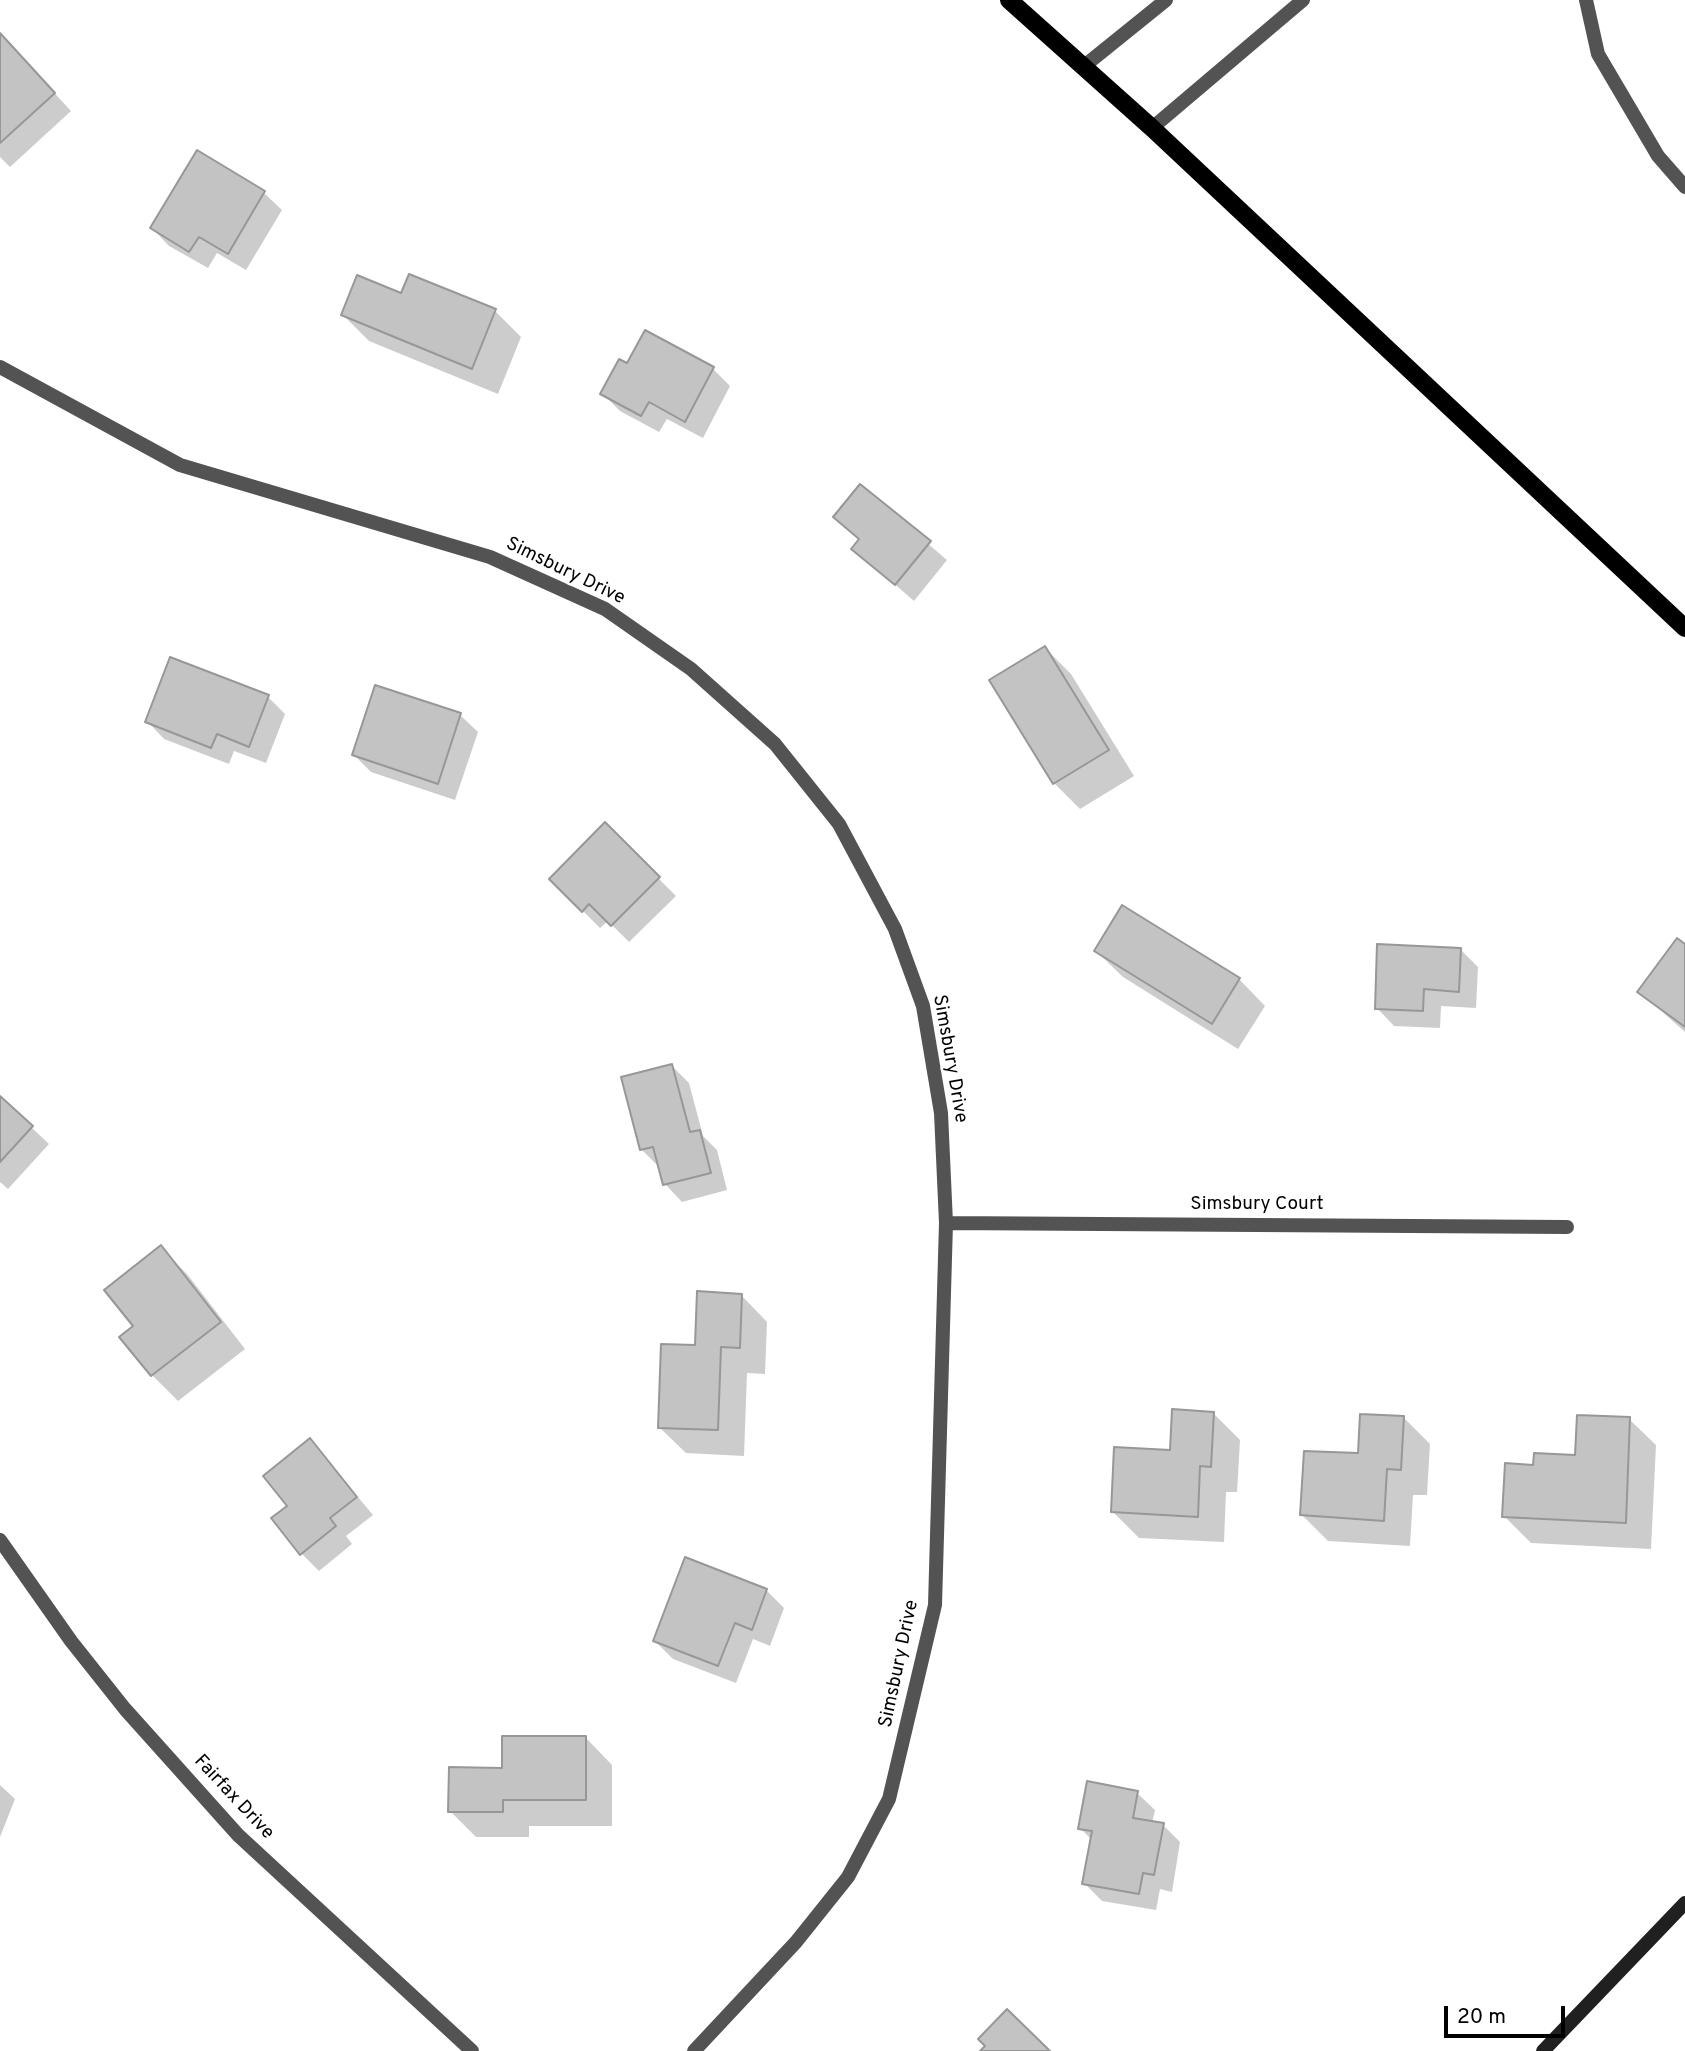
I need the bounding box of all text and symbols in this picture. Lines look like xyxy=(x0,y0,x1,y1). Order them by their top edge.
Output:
street label: Simsbury Drive xyxy=(502,533,628,611)
street label: Simsbury Drive xyxy=(927,993,971,1125)
street label: Simsbury Court xyxy=(1190,1194,1324,1216)
street label: Simsbury Drive xyxy=(875,1598,925,1730)
street label: Fairfax Drive xyxy=(188,1751,278,1845)
scale bar xyxy=(1447,1992,1568,2036)
text: 20 m xyxy=(1457,2004,1506,2031)

